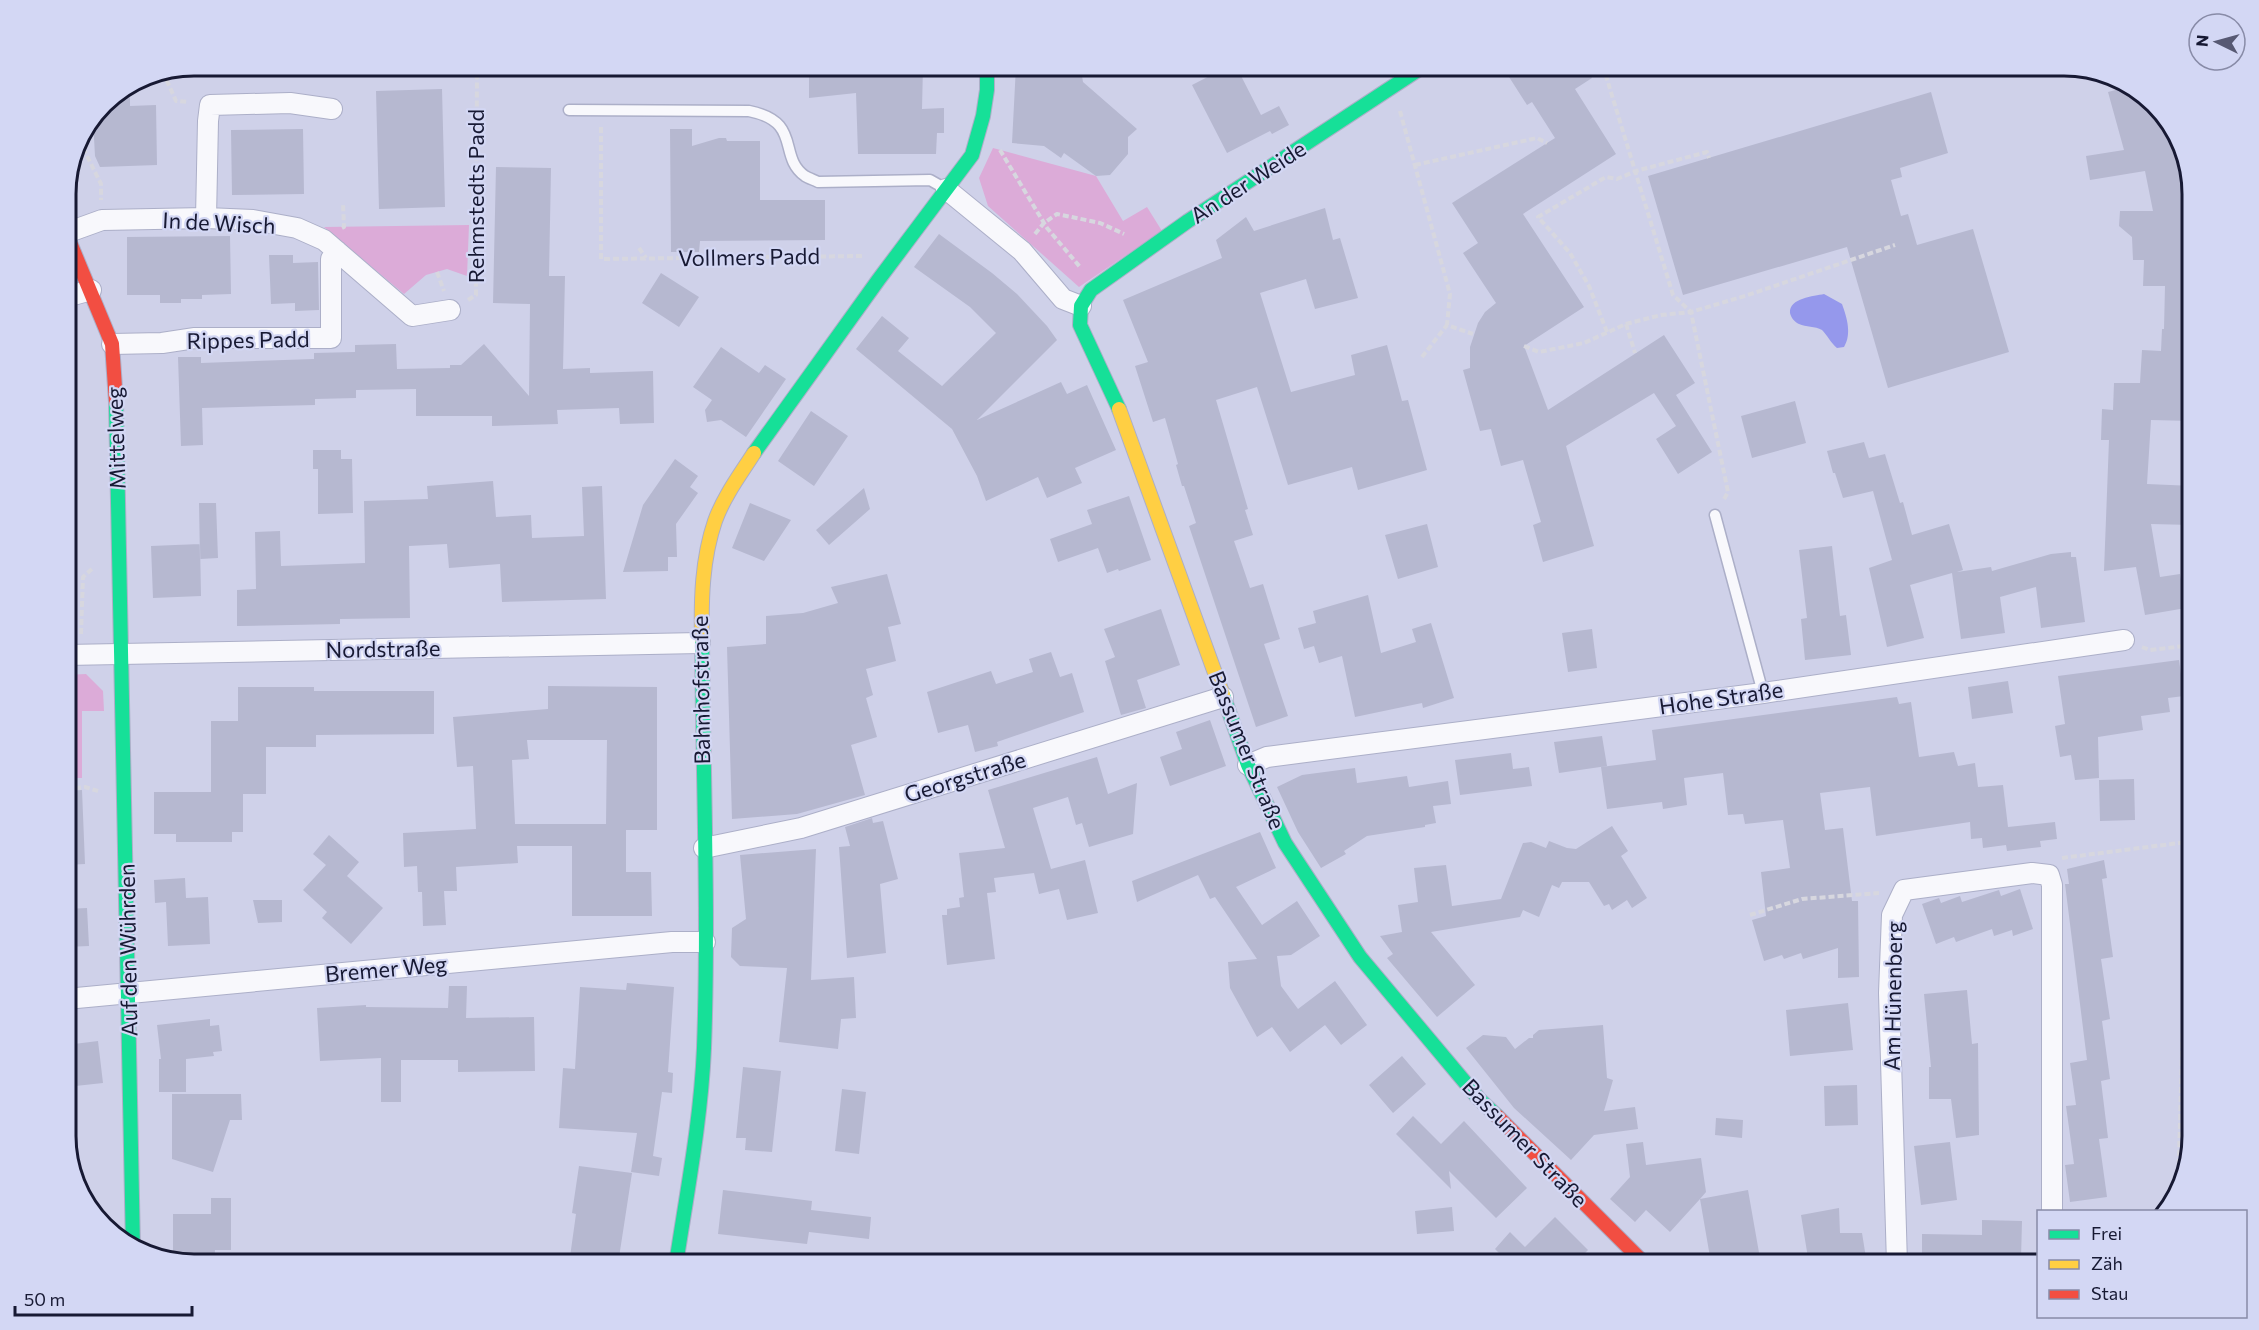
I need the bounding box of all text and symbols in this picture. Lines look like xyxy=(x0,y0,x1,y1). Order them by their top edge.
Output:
north arrow xyxy=(2187,12,2247,72)
text: N xyxy=(2192,34,2212,47)
street label: Rehmstedts Padd xyxy=(462,109,489,283)
street label: An der Weide xyxy=(1185,134,1310,229)
street label: In de Wisch xyxy=(162,206,276,239)
street label: Vollmers Padd xyxy=(678,242,820,271)
street label: Rippes Padd xyxy=(186,325,310,354)
street label: Mittelweg xyxy=(100,386,131,490)
street label: Bahnhofstraße xyxy=(686,615,715,765)
street label: Nordstraße xyxy=(325,634,441,663)
street label: Bassumer Straße xyxy=(1203,667,1292,833)
street label: Hohe Straße xyxy=(1657,675,1785,720)
street label: Georgstraße xyxy=(901,745,1029,808)
street label: Auf den Wührden xyxy=(112,863,143,1037)
street label: Am Hünenberg xyxy=(1878,921,1907,1071)
street label: Bremer Weg xyxy=(324,950,448,987)
street label: Bassumer Straße xyxy=(1457,1073,1594,1213)
legend xyxy=(2037,1210,2247,1318)
text: Frei xyxy=(2091,1222,2122,1244)
text: Zäh xyxy=(2091,1252,2123,1274)
scale bar xyxy=(15,1279,192,1317)
text: Stau xyxy=(2091,1282,2128,1304)
text: 50 m xyxy=(24,1288,65,1310)

